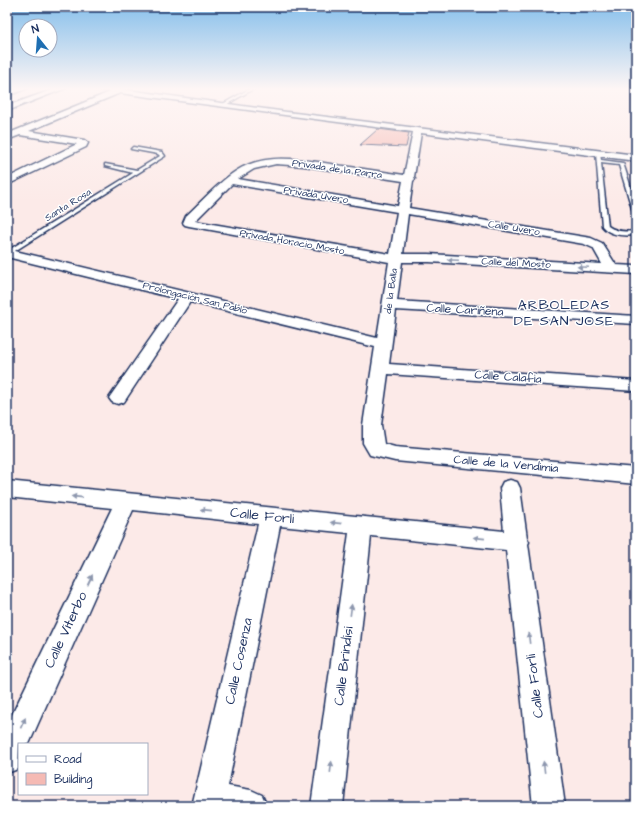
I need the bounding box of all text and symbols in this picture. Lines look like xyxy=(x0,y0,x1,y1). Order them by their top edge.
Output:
north arrow xyxy=(18,18,58,58)
text: N xyxy=(30,21,41,37)
street label: Privada de la Parra xyxy=(291,156,383,182)
street label: Privada Uvero xyxy=(283,183,350,207)
street label: Santa Rosa xyxy=(42,185,94,225)
street label: Calle Uvero xyxy=(487,217,541,239)
street label: Privada Horacio Mosto xyxy=(238,226,346,258)
street label: Calle del Mosto xyxy=(481,254,551,272)
one-way arrow xyxy=(446,257,459,263)
one-way arrow xyxy=(577,264,589,271)
street label: de la Balla xyxy=(381,267,401,315)
street label: Prolongación San Pablo xyxy=(141,278,249,319)
district label: ARBOLEDAS DE SAN JOSE xyxy=(514,295,614,331)
street label: Calle Cariñena xyxy=(426,299,504,321)
street label: Calle Calafia xyxy=(474,366,542,388)
street label: Calle de la Vendimia xyxy=(453,451,559,477)
one-way arrow xyxy=(71,493,83,500)
street label: Calle Forli xyxy=(229,503,295,529)
one-way arrow xyxy=(200,507,212,513)
one-way arrow xyxy=(329,520,342,527)
one-way arrow xyxy=(473,535,485,541)
one-way arrow xyxy=(87,574,93,585)
street label: Calle Viterbo xyxy=(40,588,92,671)
one-way arrow xyxy=(348,604,354,617)
street label: Calle Cosenza xyxy=(220,616,258,706)
street label: Calle Brindisi xyxy=(329,625,359,707)
one-way arrow xyxy=(526,632,532,644)
street label: Calle Forli xyxy=(521,653,549,719)
one-way arrow xyxy=(20,717,26,729)
legend xyxy=(18,743,148,795)
text: Road xyxy=(54,751,82,768)
one-way arrow xyxy=(328,761,334,773)
one-way arrow xyxy=(541,761,547,773)
text: Building xyxy=(54,771,92,789)

